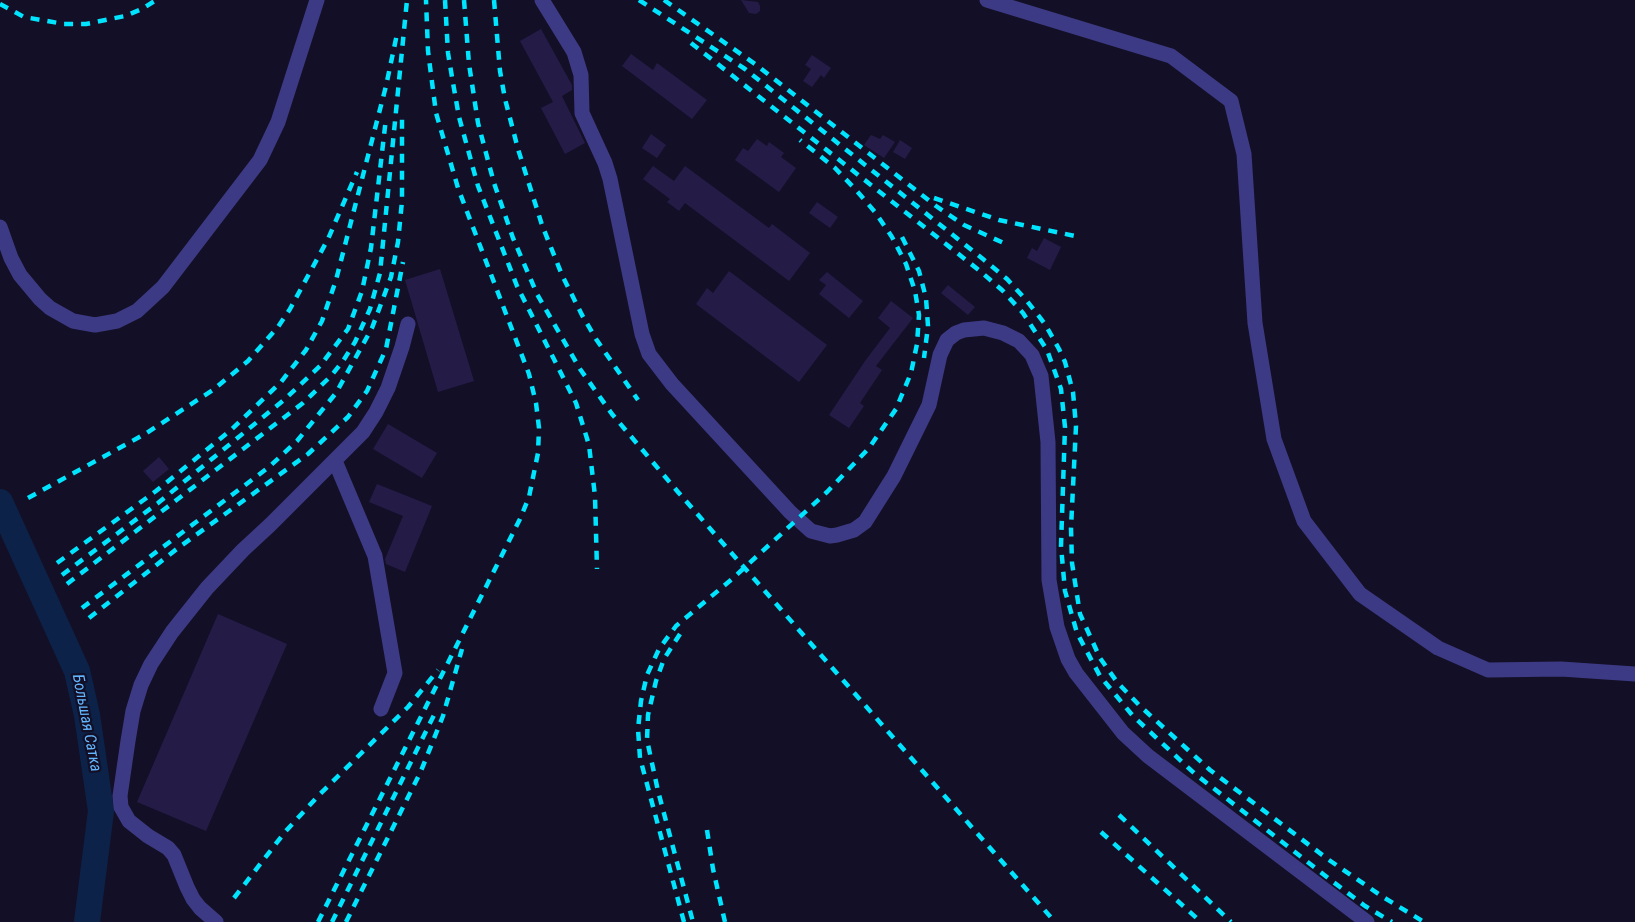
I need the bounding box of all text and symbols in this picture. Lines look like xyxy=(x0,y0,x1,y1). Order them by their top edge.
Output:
water label: Большая Сатка xyxy=(67,673,105,773)

